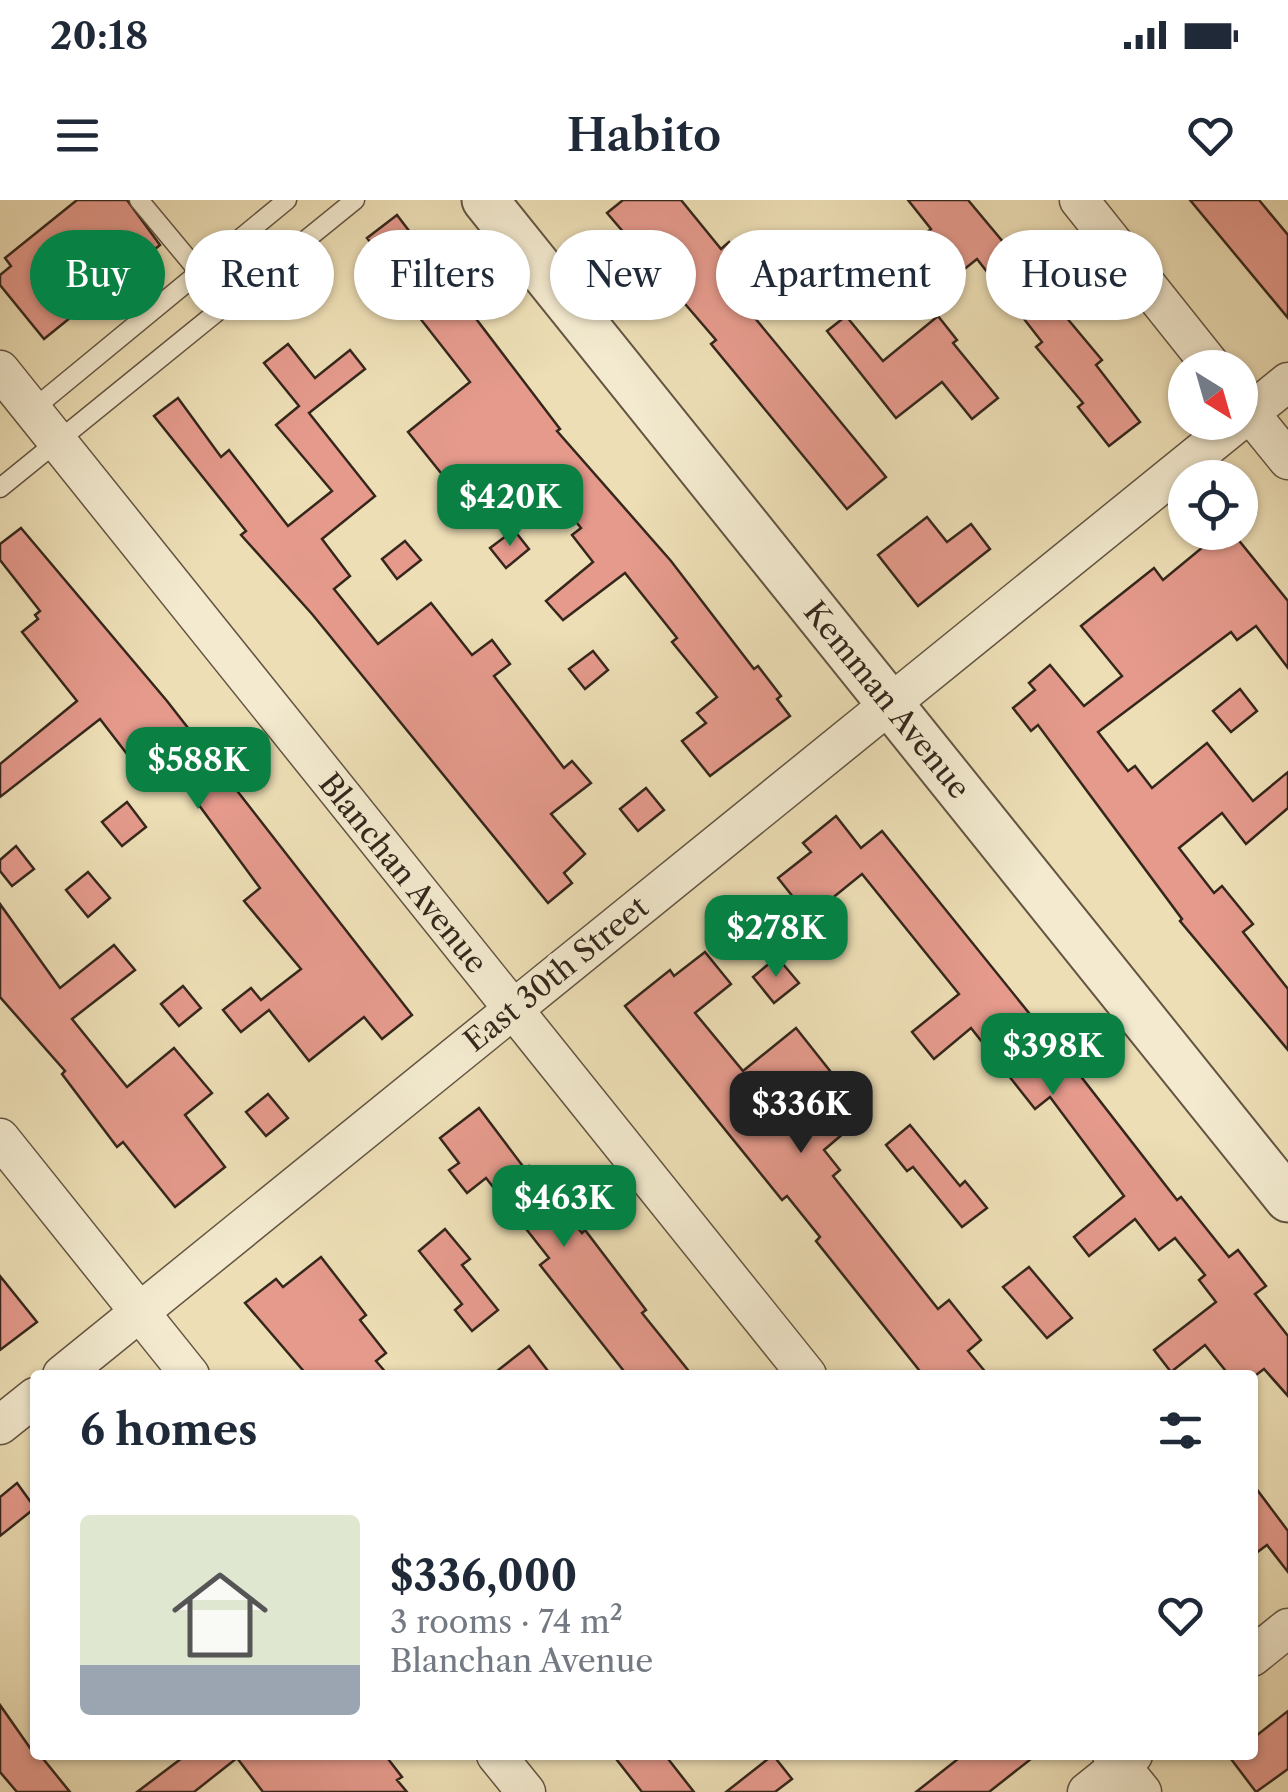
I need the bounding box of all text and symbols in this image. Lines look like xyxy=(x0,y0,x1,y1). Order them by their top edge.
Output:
text: 20:18 xyxy=(50,12,148,59)
text: Habito xyxy=(567,107,721,163)
icon: menu xyxy=(50,108,105,163)
icon: heart xyxy=(1183,108,1238,163)
chip: Buy xyxy=(30,230,165,320)
chip: Rent xyxy=(185,230,334,320)
chip: Filters xyxy=(354,230,530,320)
chip: New xyxy=(550,230,696,320)
chip: Apartment xyxy=(716,230,966,320)
chip: House xyxy=(986,230,1163,320)
north arrow xyxy=(1168,350,1258,440)
map controls xyxy=(1168,350,1258,550)
button: locate xyxy=(1168,460,1258,550)
pin: $420K xyxy=(440,464,580,549)
text: $420K xyxy=(459,477,561,516)
street label: Kemman Avenue xyxy=(796,594,978,806)
pin: $588K xyxy=(128,727,268,812)
text: $588K xyxy=(148,740,248,779)
street label: Blanchan Avenue xyxy=(311,765,495,981)
street label: East 30th Street xyxy=(457,888,656,1059)
pin: $278K xyxy=(706,895,846,980)
text: $278K xyxy=(727,908,825,947)
pin: $398K xyxy=(983,1013,1123,1098)
text: $398K xyxy=(1003,1026,1103,1065)
pin: $336K xyxy=(731,1071,871,1156)
text: $336K xyxy=(752,1084,850,1123)
pin: $463K xyxy=(494,1165,634,1250)
text: $463K xyxy=(514,1178,614,1217)
icon: filters xyxy=(1153,1403,1208,1458)
text: 6 homes xyxy=(80,1404,258,1456)
text: $336,000 xyxy=(390,1550,577,1602)
icon: home xyxy=(160,1555,280,1675)
icon: heart xyxy=(1153,1588,1208,1643)
text: 3 rooms · 74 m² xyxy=(390,1602,623,1641)
text: Blanchan Avenue xyxy=(390,1641,653,1680)

